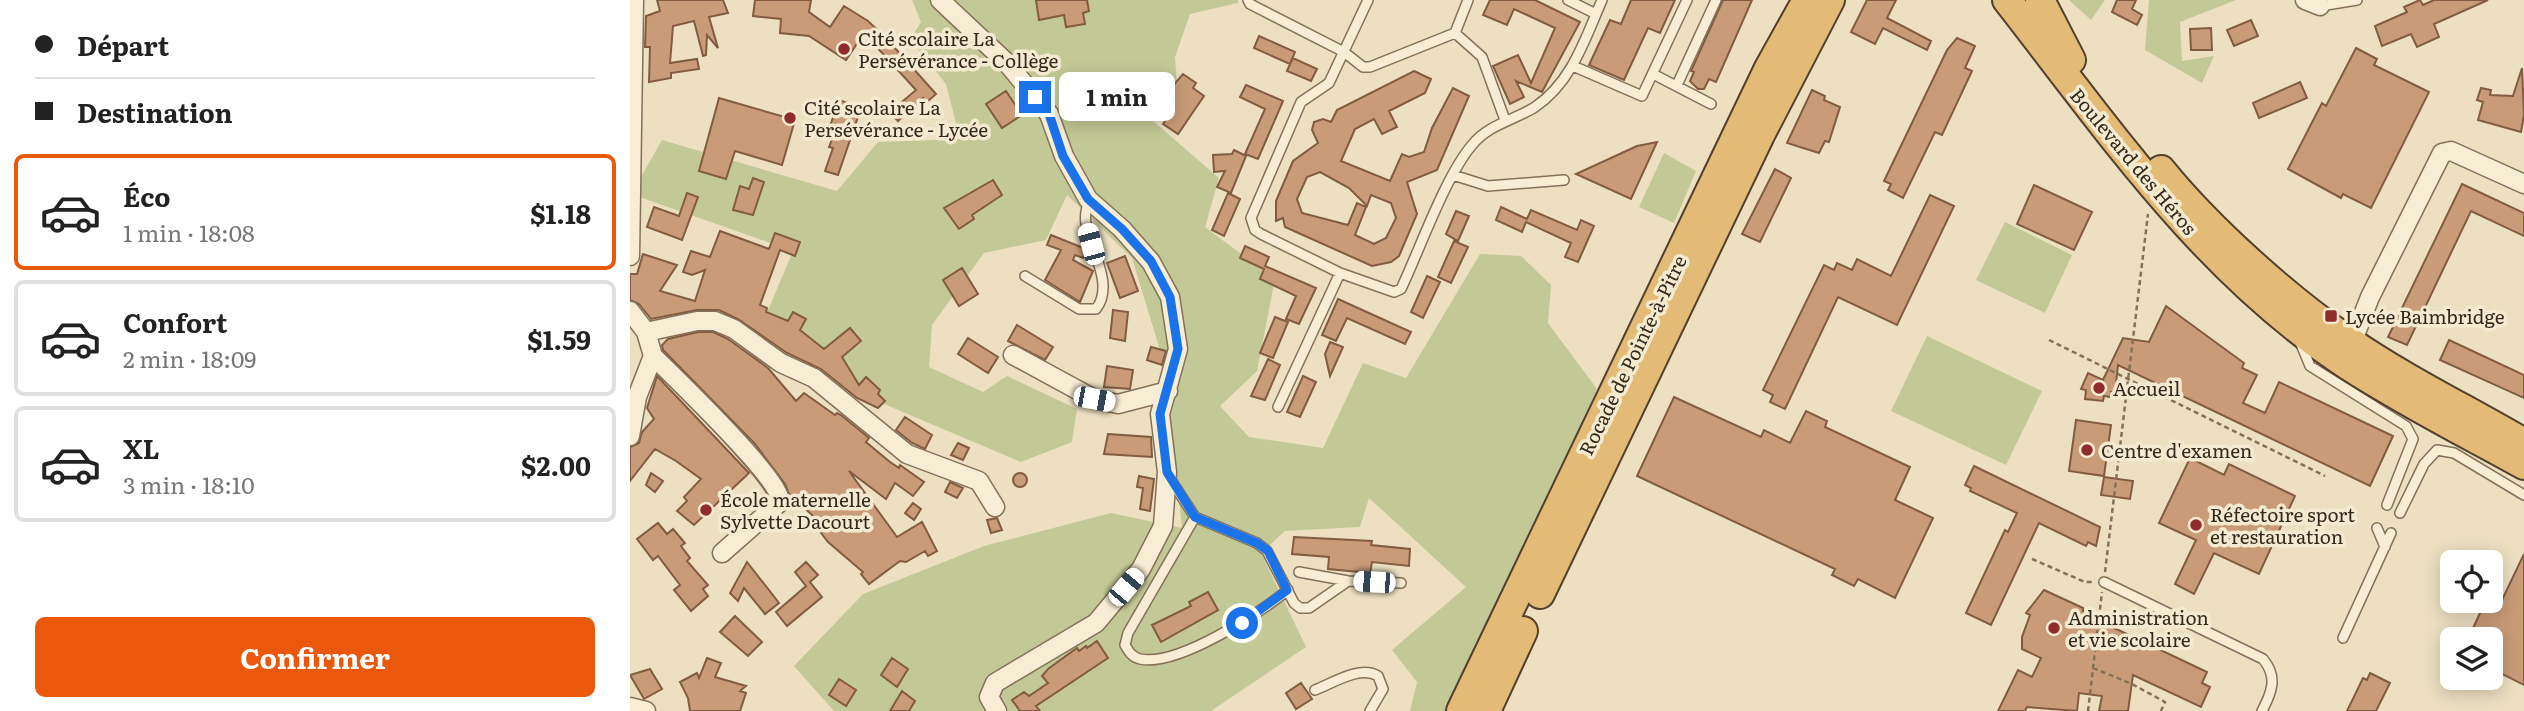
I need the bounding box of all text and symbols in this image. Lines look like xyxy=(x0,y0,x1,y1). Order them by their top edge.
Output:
place label: Cité scolaire La Persévérance - Collège xyxy=(858,24,1059,74)
text: Départ xyxy=(77,25,169,64)
marker: Cité scolaire La Persévérance - Collège xyxy=(836,41,852,57)
callout: 1 min xyxy=(1060,72,1175,122)
text: 1 min xyxy=(1086,79,1148,113)
route end xyxy=(1019,81,1051,113)
street label: Boulevard des Héros xyxy=(2064,82,2204,241)
text: Destination xyxy=(77,92,233,131)
place label: Cité scolaire La Persévérance - Lycée xyxy=(804,93,988,143)
marker: Cité scolaire La Persévérance - Lycée xyxy=(782,110,798,126)
text: Éco xyxy=(123,176,171,215)
icon: car xyxy=(39,181,102,244)
text: $1.18 xyxy=(530,193,591,232)
text: 1 min · 18:08 xyxy=(123,215,255,249)
car xyxy=(1076,221,1107,267)
street label: Rocade de Pointe-à-Pitre xyxy=(1571,250,1693,460)
text: Confort xyxy=(123,302,227,341)
place label: Lycée Baimbridge xyxy=(2345,302,2505,330)
icon: car xyxy=(39,307,102,370)
marker: Lycée Baimbridge xyxy=(2323,308,2339,324)
text: $1.59 xyxy=(527,319,591,358)
text: 2 min · 18:09 xyxy=(123,341,256,375)
place label: Accueil xyxy=(2113,374,2180,402)
marker: Accueil xyxy=(2091,380,2107,396)
car xyxy=(1072,385,1117,413)
text: XL xyxy=(123,428,160,467)
icon: car xyxy=(39,433,102,496)
place label: Centre d'examen xyxy=(2101,436,2252,464)
marker: Centre d'examen xyxy=(2079,442,2095,458)
text: $2.00 xyxy=(521,445,591,484)
text: 3 min · 18:10 xyxy=(123,467,254,501)
place label: École maternelle Sylvette Dacourt xyxy=(720,485,871,535)
place label: Réfectoire sport et restauration xyxy=(2210,500,2355,550)
marker: École maternelle Sylvette Dacourt xyxy=(698,502,714,518)
marker: Réfectoire sport et restauration xyxy=(2188,517,2204,533)
map controls xyxy=(2440,550,2503,690)
button: locate xyxy=(2440,550,2503,613)
car xyxy=(1105,564,1148,610)
car xyxy=(1353,570,1396,594)
place label: Administration et vie scolaire xyxy=(2068,603,2209,653)
route start xyxy=(1226,607,1258,639)
button: Confirmer xyxy=(35,617,595,697)
marker: Administration et vie scolaire xyxy=(2046,620,2062,636)
button: layers xyxy=(2440,627,2503,690)

